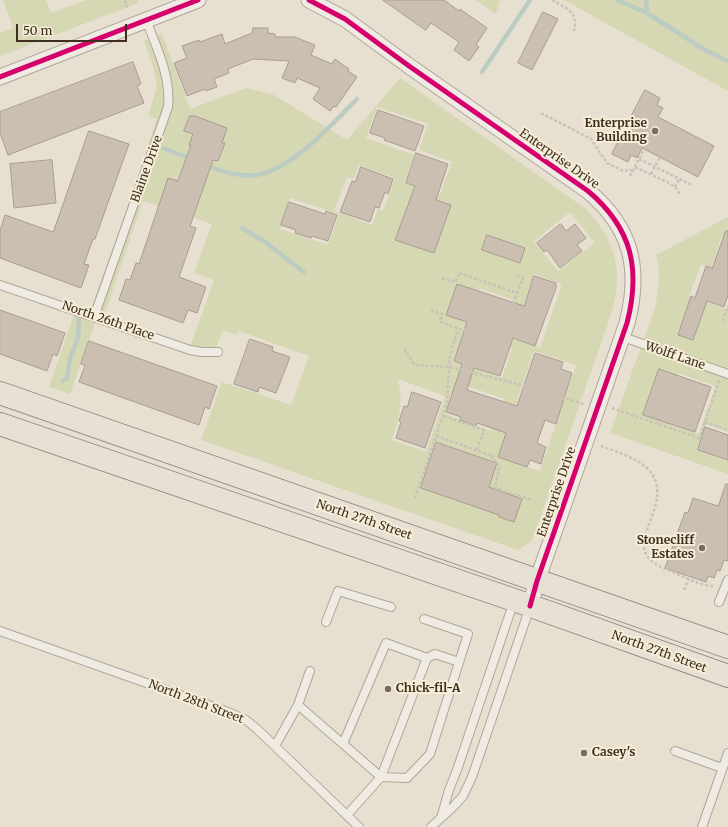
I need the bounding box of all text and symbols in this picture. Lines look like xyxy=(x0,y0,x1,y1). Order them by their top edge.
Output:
scale bar xyxy=(18,16,129,42)
text: 50 m xyxy=(23,23,52,38)
place label: Enterprise Building xyxy=(585,117,647,145)
street label: Enterprise Drive xyxy=(516,126,602,192)
marker: Enterprise Building xyxy=(650,126,660,136)
street label: Blaine Drive xyxy=(128,134,166,204)
street label: North 26th Place xyxy=(60,299,156,343)
street label: Wolff Lane xyxy=(643,339,707,373)
street label: Enterprise Drive xyxy=(535,445,579,539)
street label: North 27th Street xyxy=(314,497,414,543)
place label: Stonecliff Estates xyxy=(637,534,694,562)
marker: Stonecliff Estates xyxy=(697,543,707,553)
street label: North 27th Street xyxy=(610,628,708,676)
street label: North 28th Street xyxy=(146,677,246,727)
place label: Chick-fil-A xyxy=(396,682,460,696)
marker: Chick-fil-A xyxy=(383,684,393,694)
place label: Casey's xyxy=(592,746,636,760)
marker: Casey's xyxy=(579,748,589,758)

